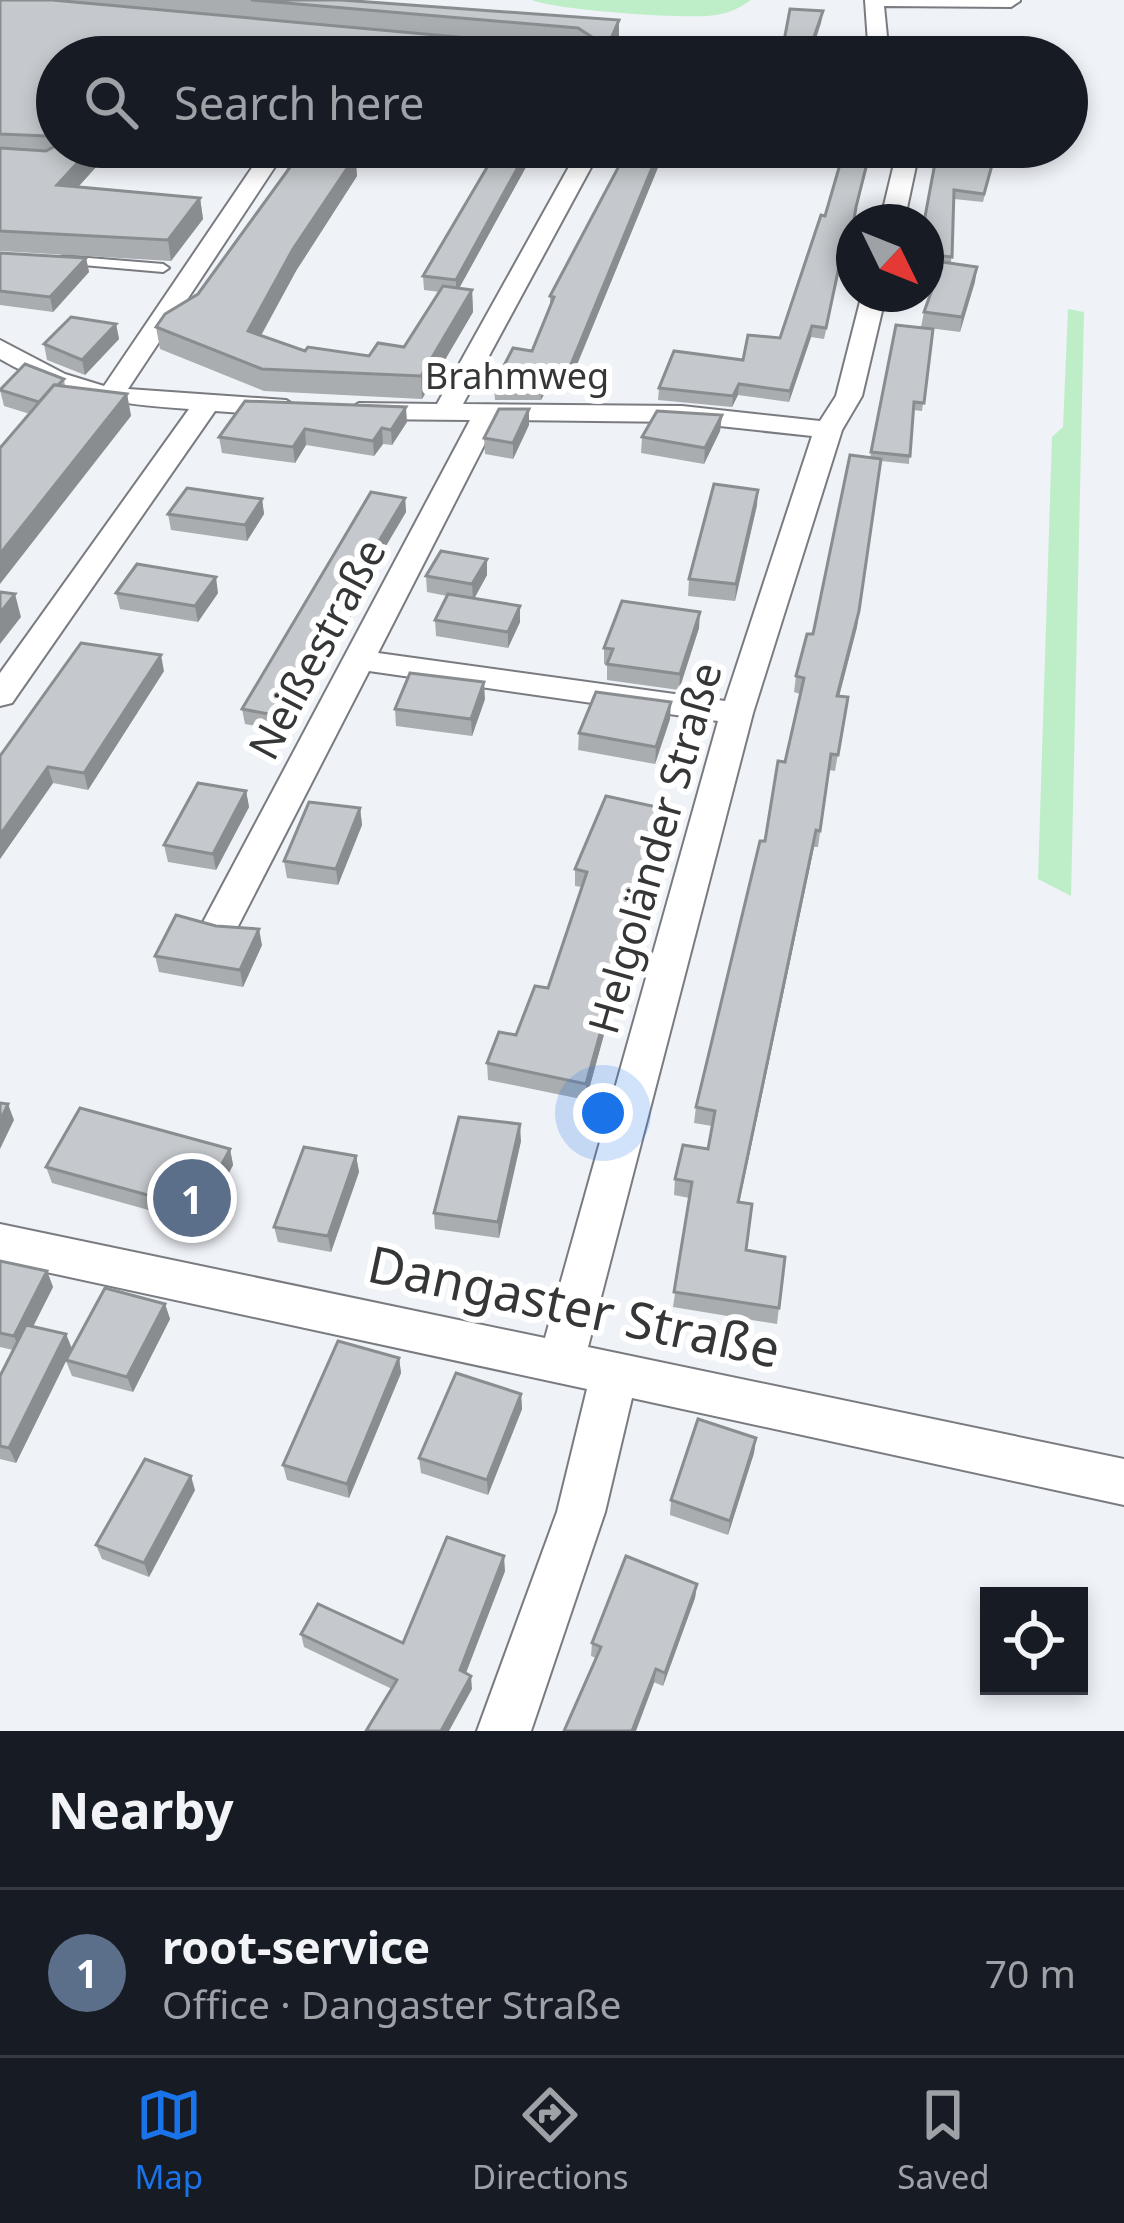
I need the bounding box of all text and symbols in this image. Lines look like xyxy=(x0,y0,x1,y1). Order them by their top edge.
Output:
search box xyxy=(36,36,1088,168)
icon: search xyxy=(78,69,144,135)
text: Search here xyxy=(174,72,424,133)
north arrow xyxy=(836,204,944,312)
street label: Brahmweg xyxy=(425,351,609,400)
street label: Neißestraße xyxy=(234,528,398,769)
street label: Helgoländer Straße xyxy=(573,655,734,1040)
your location xyxy=(573,1083,633,1143)
pin: 1 xyxy=(153,1153,231,1243)
street label: Dangaster Straße xyxy=(362,1227,787,1383)
map controls xyxy=(980,1587,1088,1695)
button: locate xyxy=(980,1587,1088,1695)
text: Nearby xyxy=(48,1774,234,1844)
text: root-service xyxy=(162,1916,430,1977)
text: 1 xyxy=(76,1946,98,1999)
text: 70 m xyxy=(985,1946,1076,1999)
text: Office · Dangaster Straße xyxy=(162,1977,621,2030)
tab: Map xyxy=(134,2082,203,2199)
tab: Directions xyxy=(472,2082,629,2199)
tab: Saved xyxy=(897,2082,990,2199)

